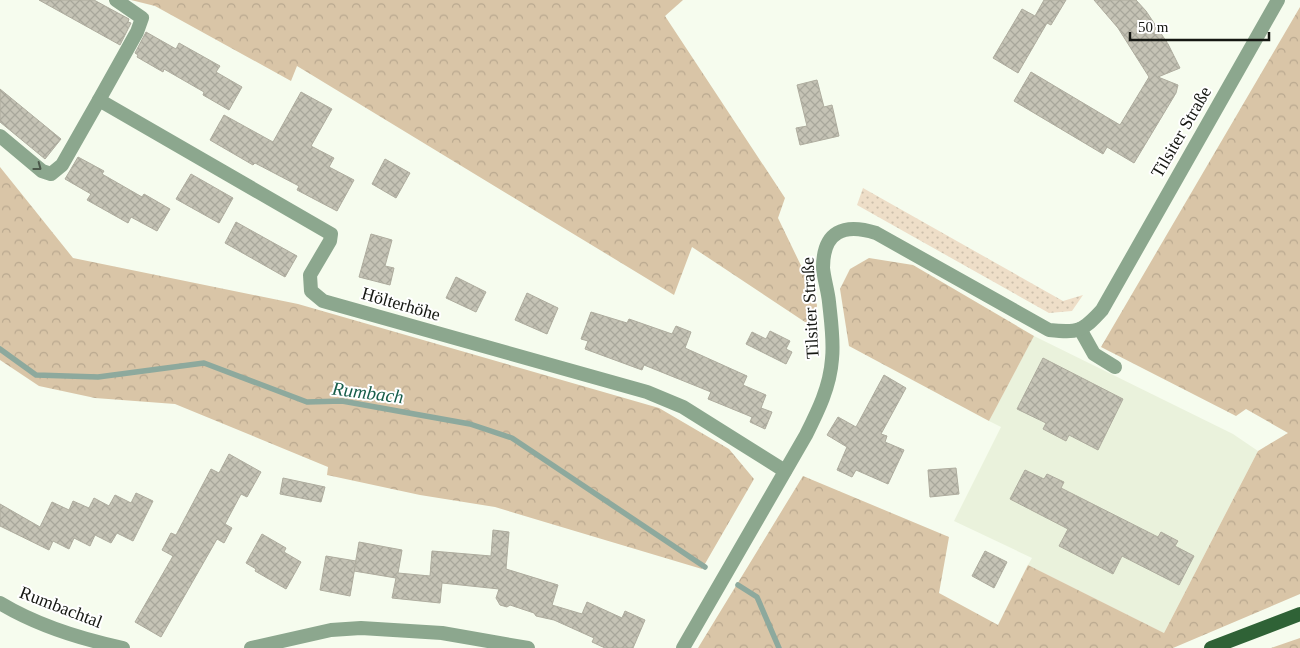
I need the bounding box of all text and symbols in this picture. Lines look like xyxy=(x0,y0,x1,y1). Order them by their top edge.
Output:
scale bar xyxy=(1130,10,1269,42)
text: 50 m xyxy=(1138,19,1169,35)
street label: Tilsiter Straße xyxy=(1147,83,1215,181)
one-way arrow xyxy=(32,161,42,170)
street label: Tilsiter Straße xyxy=(797,257,823,359)
street label: Hölterhöhe xyxy=(359,283,443,325)
water label: Rumbach xyxy=(330,378,405,407)
street label: Rumbachtal xyxy=(17,582,105,632)

